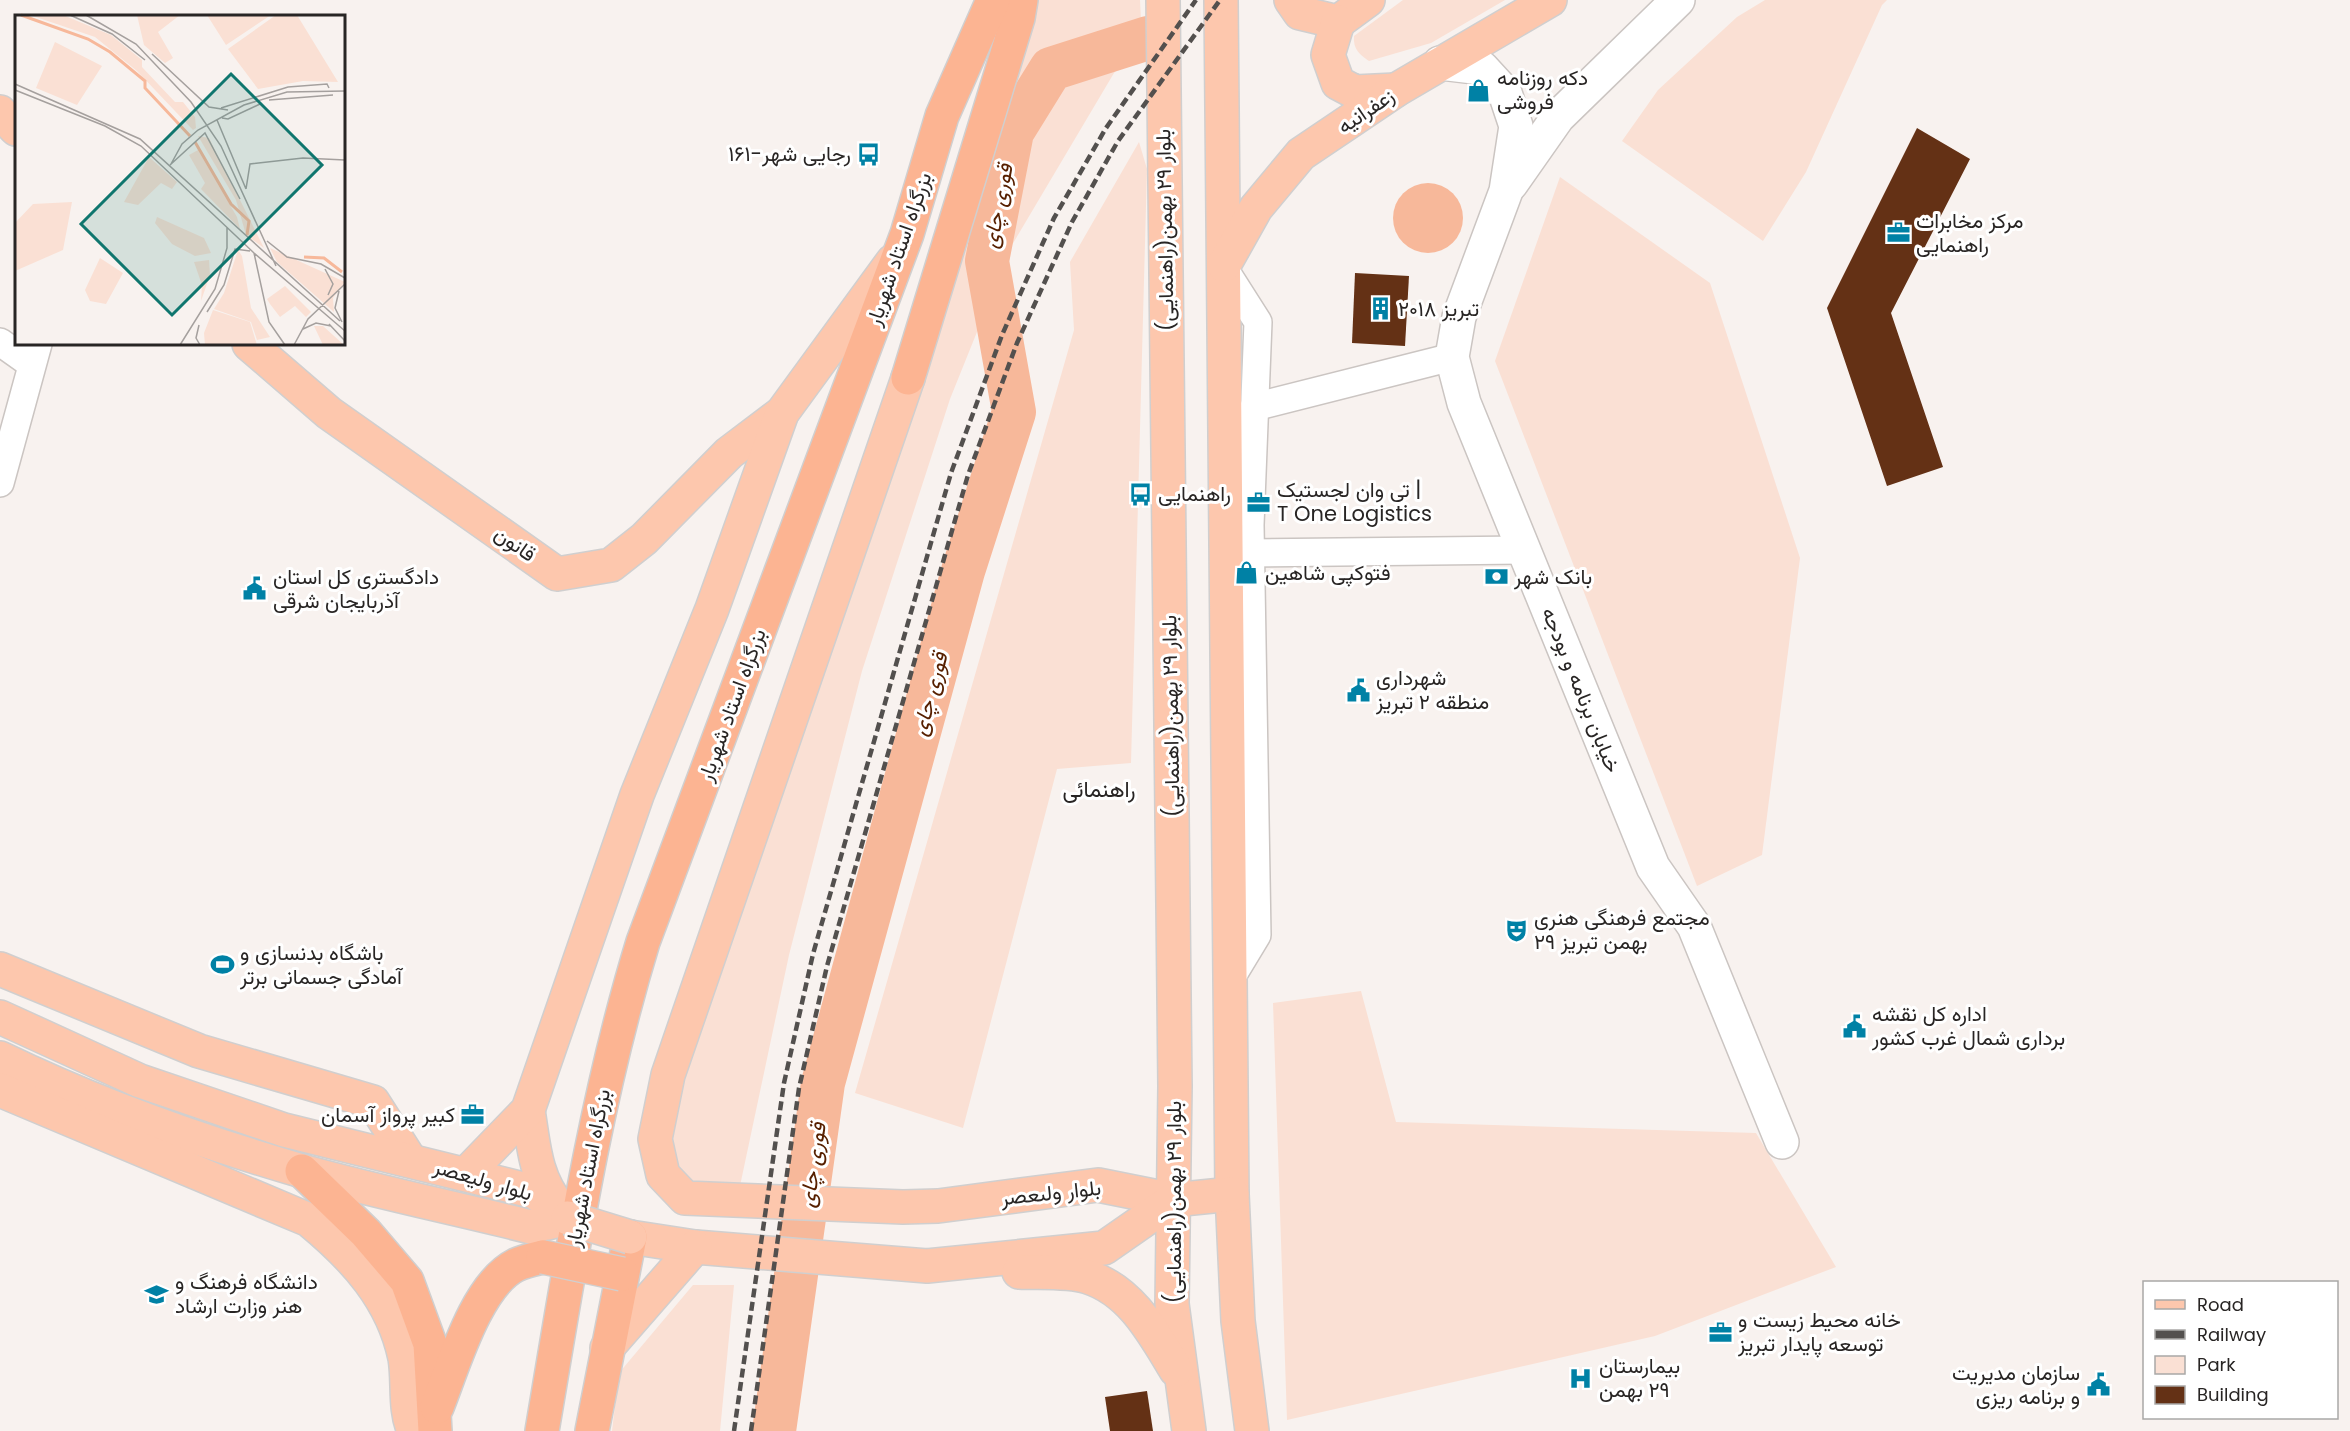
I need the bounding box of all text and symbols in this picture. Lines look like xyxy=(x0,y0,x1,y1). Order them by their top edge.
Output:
inset map xyxy=(15,15,345,345)
place label: دکه روزنامه فروشی xyxy=(1497,63,1588,116)
shop icon: دکه روزنامه فروشی xyxy=(1466,77,1492,103)
street label: زعفرانیه xyxy=(1331,81,1400,140)
street label: بلوار ٢٩ بهمن(راهنمایی) xyxy=(1148,129,1181,331)
place label: ۱۶۱-رجایی شهر xyxy=(728,139,851,168)
bus stop icon: ۱۶۱-رجایی شهر xyxy=(856,141,882,167)
water label: قوری چای xyxy=(974,159,1021,251)
street label: بزرگراه استاد شهریار xyxy=(858,168,938,330)
place label: مرکز مخابرات راهنمایی xyxy=(1916,206,2024,259)
office icon: مرکز مخابرات راهنمایی xyxy=(1885,220,1911,246)
place label: تبریز ۲۰۱۸ xyxy=(1398,294,1479,323)
building icon: تبریز ۲۰۱۸ xyxy=(1367,296,1393,322)
place label: تی وان لجستیک | T One Logistics xyxy=(1277,475,1432,528)
place label: راهنمایی xyxy=(1158,479,1231,508)
bus stop icon: راهنمایی xyxy=(1127,481,1153,507)
office icon: تی وان لجستیک | T One Logistics xyxy=(1246,489,1272,515)
street label: قانون xyxy=(489,519,542,568)
place label: فتوکپی شاهین xyxy=(1265,558,1391,587)
shop icon: فتوکپی شاهین xyxy=(1234,560,1260,586)
place label: دادگستری کل استان آذربایجان شرقی xyxy=(273,562,439,615)
place label: بانک شهر xyxy=(1513,562,1592,591)
bank icon: بانک شهر xyxy=(1483,564,1509,590)
public building icon: دادگستری کل استان آذربایجان شرقی xyxy=(242,576,268,602)
street label: خیابان برنامه و بودجه xyxy=(1535,603,1628,777)
street label: بلوار ٢٩ بهمن(راهنمایی) xyxy=(1154,615,1187,817)
street label: بزرگراه استاد شهریار xyxy=(690,624,773,786)
water label: قوری چای xyxy=(903,647,956,739)
place label: شهرداری منطقه ۲ تبریز xyxy=(1375,663,1489,716)
public building icon: شهرداری منطقه ۲ تبریز xyxy=(1345,677,1371,703)
district label: راهنمائی xyxy=(1062,774,1136,805)
place label: مجتمع فرهنگی هنری ۲۹ بهمن تبریز xyxy=(1534,903,1710,956)
theatre icon: مجتمع فرهنگی هنری ۲۹ بهمن تبریز xyxy=(1503,917,1529,943)
place label: باشگاه بدنسازی و آمادگی جسمانی برتر xyxy=(239,938,404,991)
sports icon: باشگاه بدنسازی و آمادگی جسمانی برتر xyxy=(209,952,235,978)
place label: اداره کل نقشه برداری شمال غرب کشور xyxy=(1871,999,2065,1052)
public building icon: اداره کل نقشه برداری شمال غرب کشور xyxy=(1841,1013,1867,1039)
street label: بزرگراه استاد شهریار xyxy=(558,1086,617,1250)
place label: کبیر پرواز آسمان xyxy=(321,1100,455,1129)
street label: بلوار ٢٩ بهمن(راهنمایی) xyxy=(1159,1101,1188,1303)
office icon: کبیر پرواز آسمان xyxy=(460,1102,486,1128)
water label: قوری چای xyxy=(791,1119,834,1210)
street label: بلوار ولیعصر xyxy=(430,1151,536,1207)
street label: بلوار ولىعصر xyxy=(998,1173,1102,1212)
place label: دانشگاه فرهنگ و هنر وزارت ارشاد xyxy=(175,1267,318,1320)
school or university icon: دانشگاه فرهنگ و هنر وزارت ارشاد xyxy=(144,1281,170,1307)
legend xyxy=(2143,1281,2338,1419)
text: Road xyxy=(2197,1292,2244,1317)
place label: خانه محیط زیست و توسعه پایدار تبریز xyxy=(1737,1305,1901,1358)
office icon: خانه محیط زیست و توسعه پایدار تبریز xyxy=(1707,1319,1733,1345)
text: Railway xyxy=(2197,1322,2266,1347)
place label: بیمارستان ٢٩ بهمن xyxy=(1599,1351,1680,1404)
text: Park xyxy=(2197,1352,2236,1377)
place label: سازمان مدیریت و برنامه ریزی xyxy=(1952,1358,2080,1411)
hospital icon: بیمارستان ٢٩ بهمن xyxy=(1568,1365,1594,1391)
public building icon: سازمان مدیریت و برنامه ریزی xyxy=(2085,1372,2111,1398)
text: Building xyxy=(2197,1382,2269,1407)

